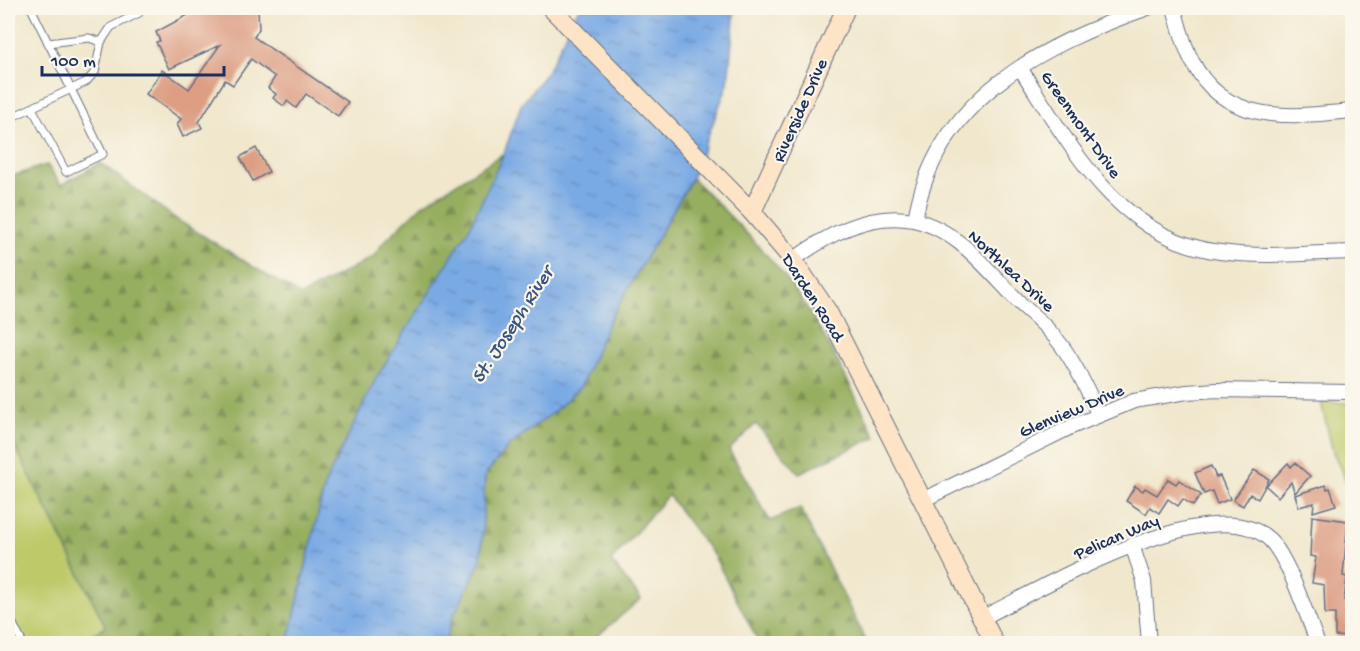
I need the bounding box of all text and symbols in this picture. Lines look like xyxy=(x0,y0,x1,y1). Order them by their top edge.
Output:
scale bar xyxy=(42,39,224,77)
text: 100 m xyxy=(50,52,96,73)
street label: Riverside Drive xyxy=(769,55,834,166)
street label: Greenmont Drive xyxy=(1035,68,1125,184)
street label: Northlea Drive xyxy=(962,226,1059,318)
street label: Darden Road xyxy=(775,250,849,347)
water label: St. Joseph River xyxy=(468,260,562,388)
street label: Glenview Drive xyxy=(1016,381,1128,444)
street label: Pelican Way xyxy=(1070,511,1163,566)

